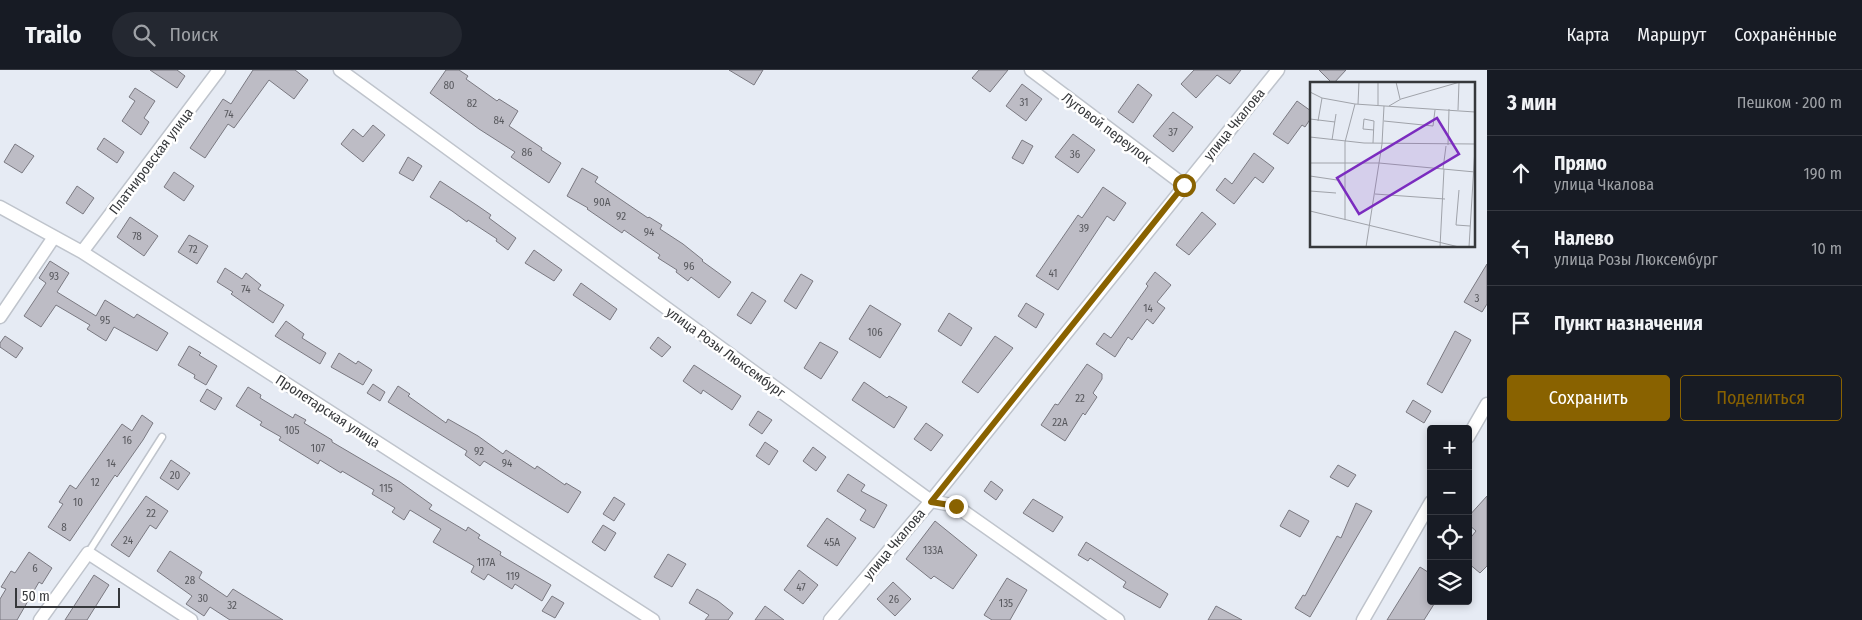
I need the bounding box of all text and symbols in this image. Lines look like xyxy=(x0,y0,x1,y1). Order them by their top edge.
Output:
search box xyxy=(112,12,462,57)
text: Trailo xyxy=(25,21,82,49)
icon: search xyxy=(130,21,158,49)
text: Поиск xyxy=(170,23,218,46)
text: Карта xyxy=(1566,24,1609,46)
text: Маршрут xyxy=(1637,24,1706,46)
text: Сохранённые xyxy=(1734,24,1837,46)
house number: 80 xyxy=(443,79,455,92)
inset map xyxy=(1310,82,1474,248)
street label: улица Чкалова xyxy=(1200,85,1269,164)
street label: Луговой переулок xyxy=(1058,89,1155,168)
text: 3 мин xyxy=(1507,90,1557,116)
text: Пешком · 200 m xyxy=(1737,93,1842,112)
house number: 31 xyxy=(1020,96,1029,109)
house number: 82 xyxy=(467,97,477,110)
street label: Платнировская улица xyxy=(106,104,197,218)
house number: 74 xyxy=(224,108,234,121)
house number: 84 xyxy=(494,114,505,127)
house number: 37 xyxy=(1168,126,1178,139)
house number: 86 xyxy=(522,146,533,159)
house number: 36 xyxy=(1070,148,1081,161)
text: Прямо xyxy=(1554,152,1607,175)
icon: ahead xyxy=(1507,159,1535,187)
text: 190 m xyxy=(1804,164,1842,183)
route start xyxy=(1173,174,1196,197)
text: улица Чкалова xyxy=(1554,175,1654,194)
house number: 90А xyxy=(594,196,611,209)
house number: 92 xyxy=(616,210,626,223)
house number: 39 xyxy=(1079,222,1089,235)
house number: 94 xyxy=(644,226,655,239)
text: Налево xyxy=(1554,227,1614,250)
house number: 78 xyxy=(132,230,142,243)
icon: left xyxy=(1507,234,1535,262)
text: 10 m xyxy=(1811,239,1842,258)
house number: 72 xyxy=(188,243,198,256)
text: улица Розы Люксембург xyxy=(1554,250,1718,269)
house number: 96 xyxy=(684,260,695,273)
house number: 41 xyxy=(1048,267,1058,280)
house number: 93 xyxy=(49,270,59,283)
house number: 74 xyxy=(241,283,251,296)
house number: 3 xyxy=(1475,292,1480,305)
house number: 14 xyxy=(1143,302,1153,315)
street label: улица Розы Люксембург xyxy=(663,303,789,402)
icon: arrive xyxy=(1507,309,1535,337)
text: Пункт назначения xyxy=(1554,312,1703,335)
house number: 95 xyxy=(100,314,110,327)
house number: 106 xyxy=(867,326,883,339)
street label: Пролетарская улица xyxy=(272,371,383,452)
button: Сохранить xyxy=(1507,375,1670,421)
button: Поделиться xyxy=(1680,375,1842,421)
house number: 22 xyxy=(1075,392,1085,405)
house number: 22А xyxy=(1052,416,1068,429)
house number: 105 xyxy=(284,424,300,437)
map controls xyxy=(1427,425,1472,605)
button: + xyxy=(1427,425,1472,470)
house number: 16 xyxy=(122,434,132,447)
house number: 107 xyxy=(311,442,326,455)
house number: 92 xyxy=(474,445,484,458)
house number: 14 xyxy=(106,457,116,470)
house number: 94 xyxy=(502,457,513,470)
house number: 20 xyxy=(170,469,181,482)
button: − xyxy=(1427,470,1472,515)
house number: 12 xyxy=(90,476,100,489)
house number: 115 xyxy=(379,482,393,495)
route end xyxy=(945,495,968,518)
house number: 10 xyxy=(73,496,83,509)
street label: улица Чкалова xyxy=(860,505,929,583)
house number: 22 xyxy=(146,507,156,520)
button: locate xyxy=(1427,515,1472,560)
house number: 8 xyxy=(61,521,67,534)
house number: 24 xyxy=(123,534,134,547)
house number: 45А xyxy=(824,536,840,549)
house number: 133А xyxy=(923,544,943,557)
house number: 117А xyxy=(477,556,495,569)
button: layers xyxy=(1427,560,1472,605)
house number: 6 xyxy=(32,562,38,575)
house number: 119 xyxy=(506,570,520,583)
house number: 28 xyxy=(185,574,196,587)
house number: 47 xyxy=(796,581,806,594)
scale bar xyxy=(15,585,120,608)
text: 50 m xyxy=(22,588,50,605)
house number: 30 xyxy=(198,592,209,605)
house number: 26 xyxy=(889,593,900,606)
house number: 135 xyxy=(999,597,1013,610)
house number: 32 xyxy=(227,599,237,612)

